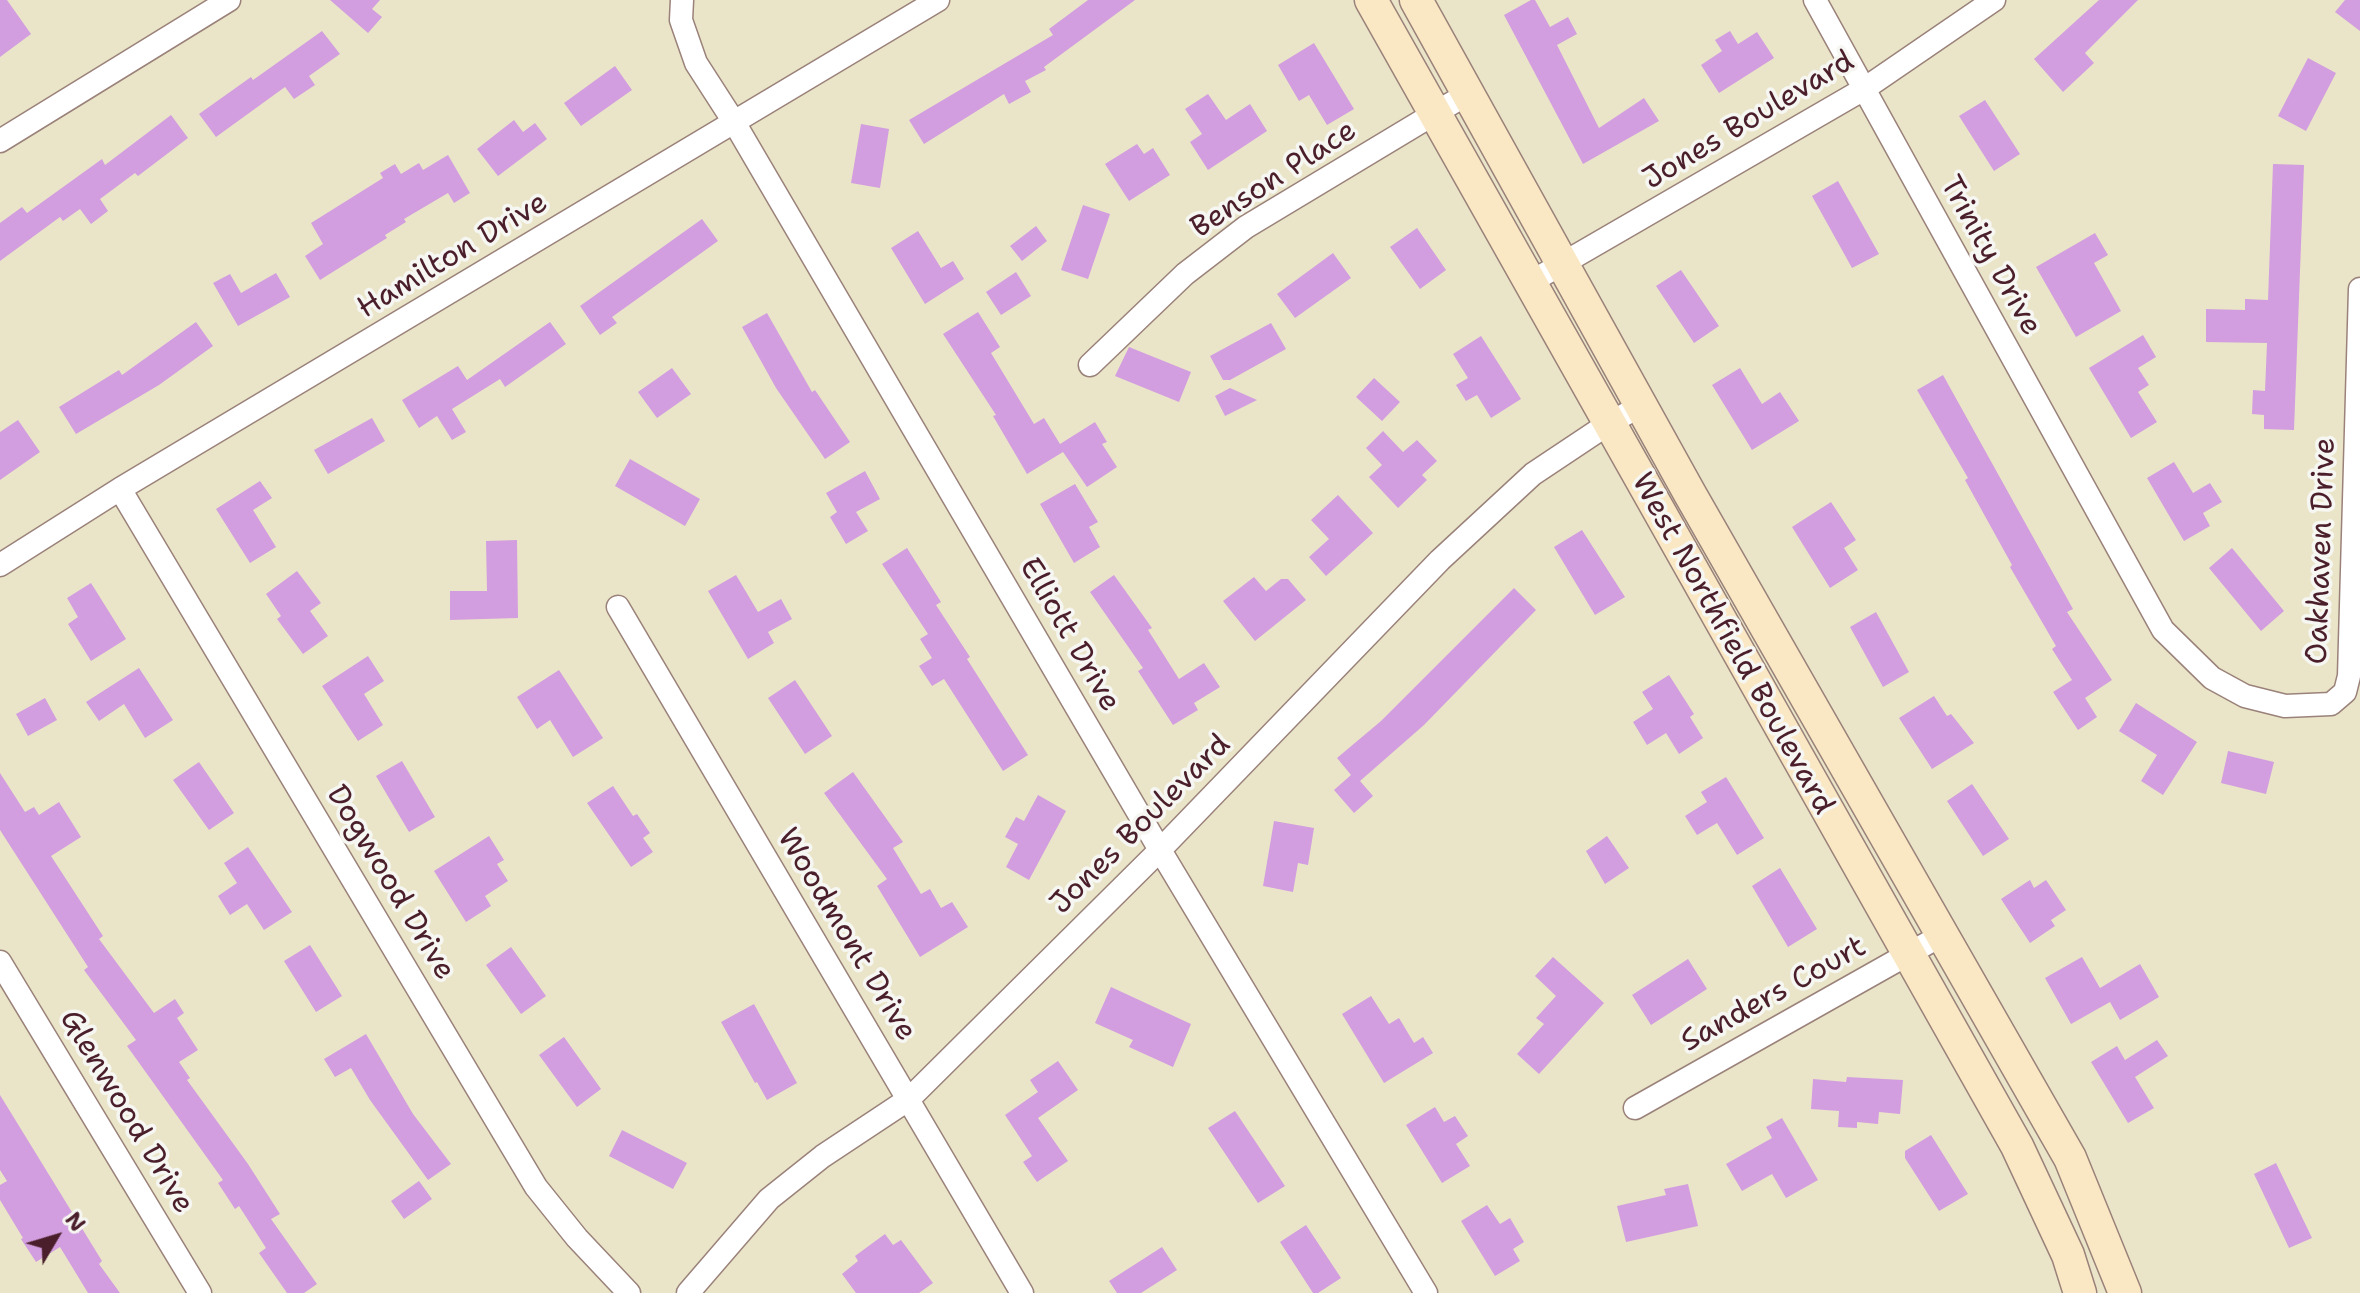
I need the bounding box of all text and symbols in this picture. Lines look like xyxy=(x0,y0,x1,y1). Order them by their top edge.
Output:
street label: Jones Boulevard xyxy=(1637,44,1861,198)
street label: Benson Place xyxy=(1185,113,1363,247)
street label: Trinity Drive xyxy=(1931,170,2049,342)
street label: Hamilton Drive xyxy=(351,185,555,327)
street label: Oakhaven Drive xyxy=(2300,437,2344,665)
street label: West Northfield Boulevard xyxy=(1623,467,1841,821)
street label: Elliott Drive xyxy=(1011,552,1127,718)
street label: Jones Boulevard xyxy=(1043,727,1239,923)
street label: Dogwood Drive xyxy=(318,779,462,987)
street label: Woodmont Drive xyxy=(768,822,924,1048)
street label: Sanders Court xyxy=(1675,929,1873,1061)
street label: Glenwood Drive xyxy=(51,1004,201,1220)
north arrow xyxy=(16,1197,96,1277)
text: N xyxy=(59,1206,92,1238)

